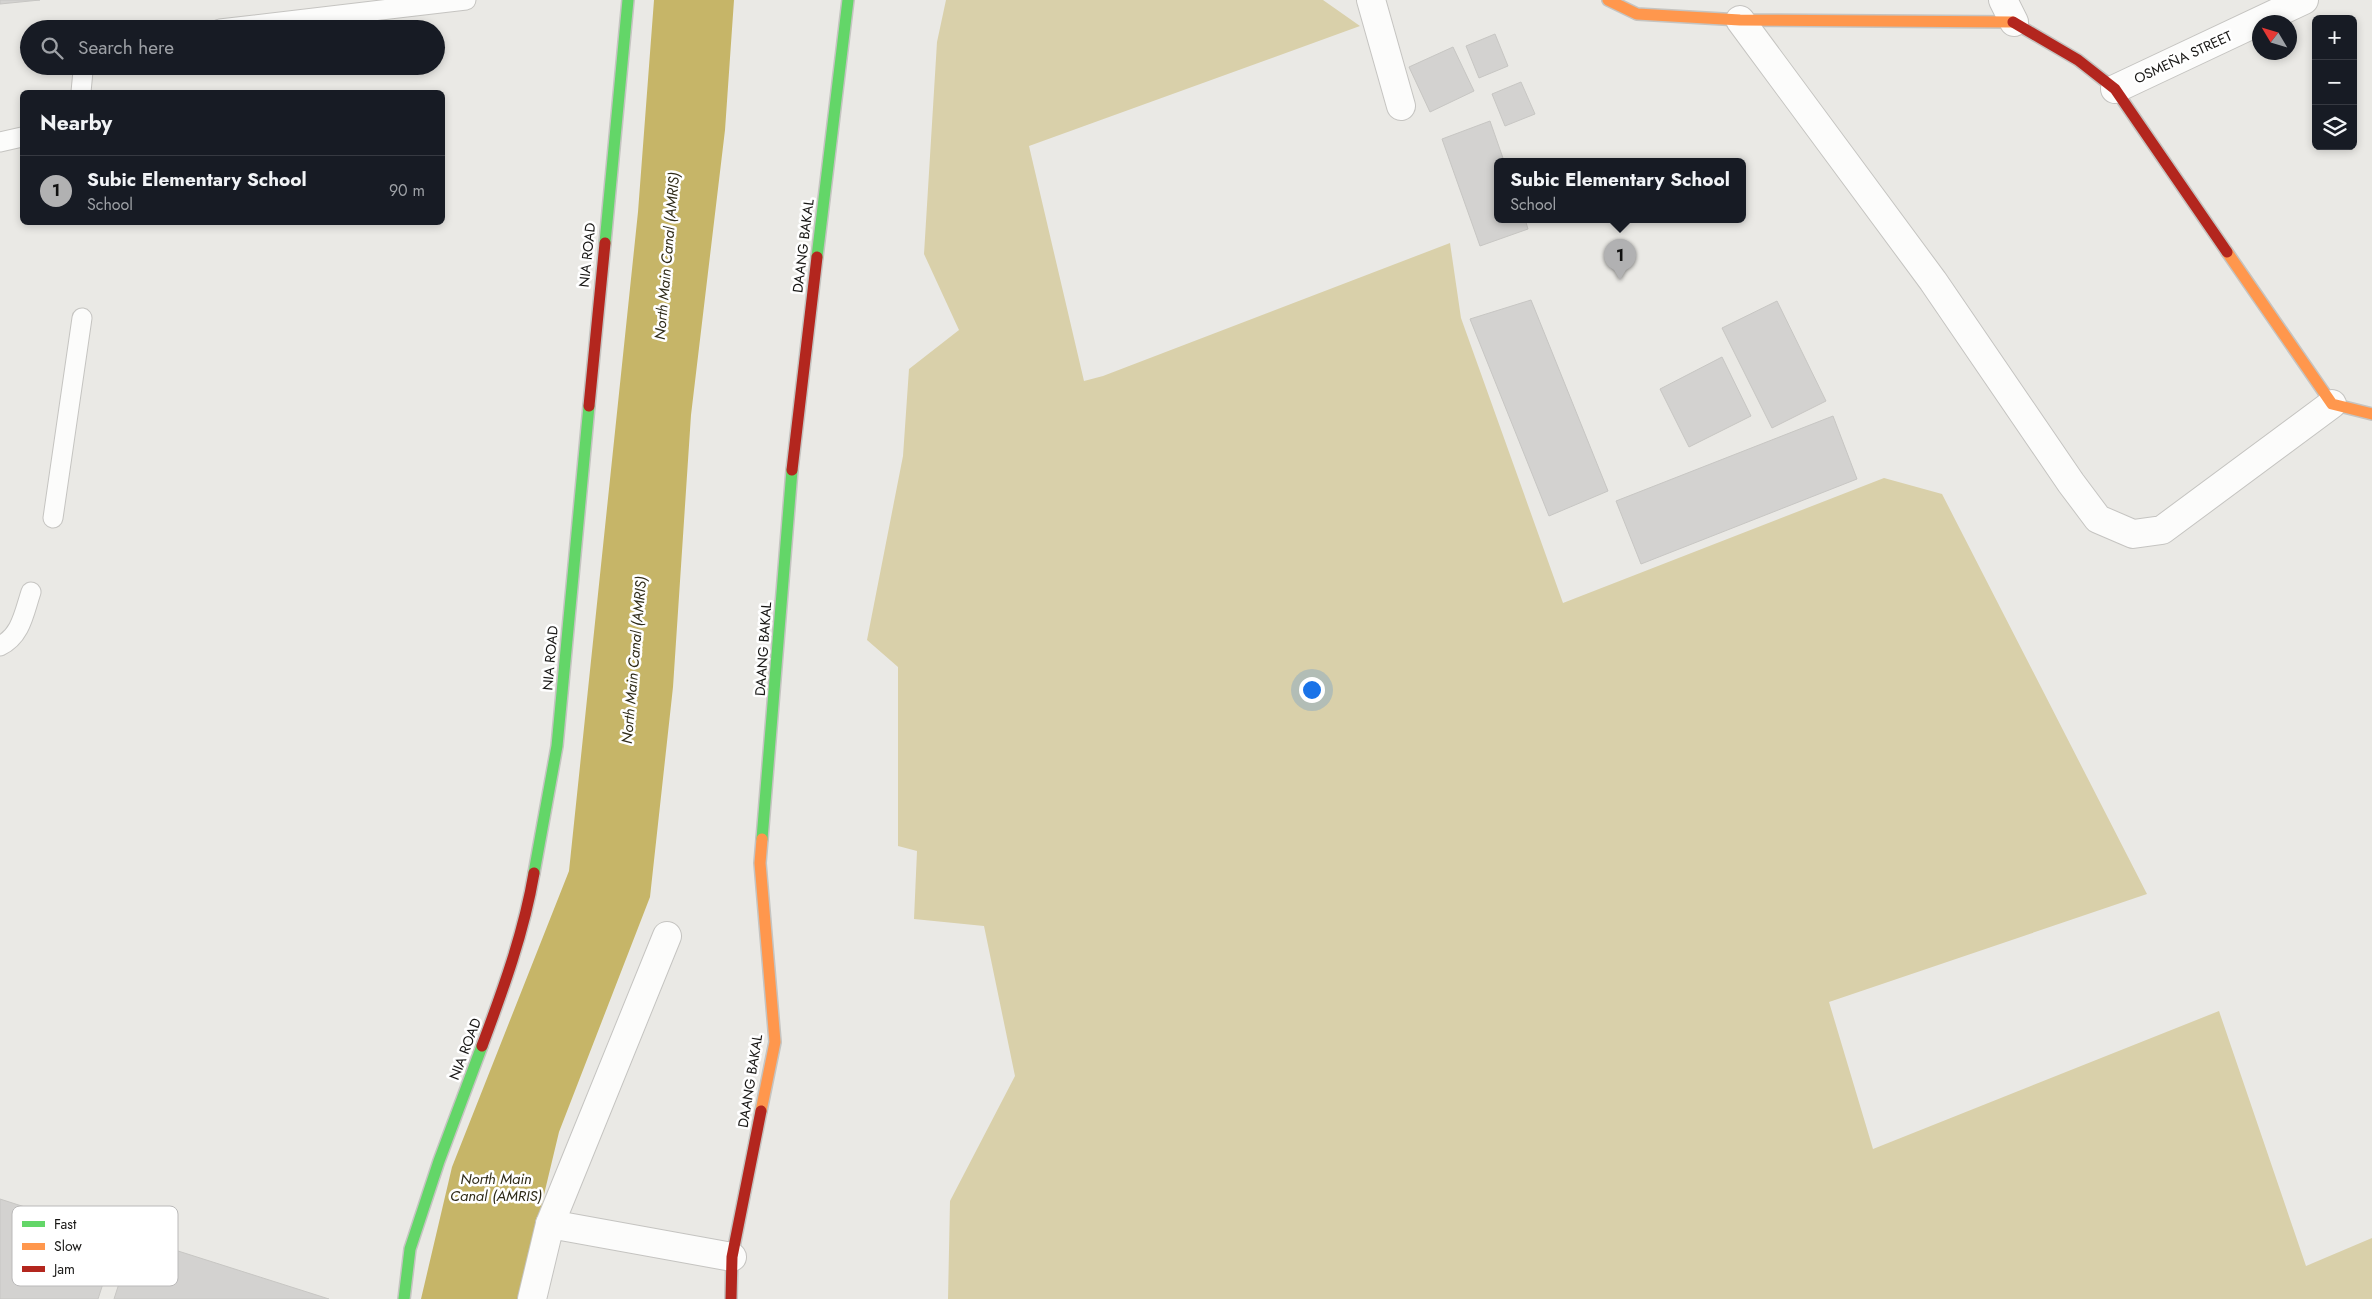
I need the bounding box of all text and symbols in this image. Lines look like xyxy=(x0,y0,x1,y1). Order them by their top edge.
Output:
north arrow xyxy=(2252,15,2297,60)
map controls xyxy=(2312,15,2357,150)
button: + xyxy=(2312,15,2357,60)
search box xyxy=(20,20,445,75)
street label: OSMEÑA STREET xyxy=(2131,25,2236,88)
icon: search xyxy=(38,34,66,62)
text: Search here xyxy=(78,34,174,61)
button: − xyxy=(2312,60,2357,105)
button: layers xyxy=(2312,105,2357,150)
text: Nearby xyxy=(40,108,112,138)
popup xyxy=(1494,158,1746,223)
text: Subic Elementary School xyxy=(87,166,307,193)
text: Subic Elementary School xyxy=(1510,166,1730,193)
water label: North Main Canal (AMRIS) xyxy=(649,171,685,341)
text: 1 xyxy=(52,179,60,202)
text: 90 m xyxy=(389,179,425,202)
text: School xyxy=(87,193,133,216)
text: School xyxy=(1510,193,1556,216)
street label: DAANG BAKAL xyxy=(787,197,819,294)
street label: NIA ROAD xyxy=(574,222,600,288)
pin: 1 xyxy=(1604,239,1636,280)
water label: North Main Canal (AMRIS) xyxy=(616,575,652,745)
street label: DAANG BAKAL xyxy=(750,601,776,697)
street label: NIA ROAD xyxy=(537,625,563,691)
your location xyxy=(1299,677,1325,703)
street label: NIA ROAD xyxy=(444,1015,486,1083)
street label: DAANG BAKAL xyxy=(733,1032,767,1129)
water label: North Main Canal (AMRIS) xyxy=(450,1168,542,1207)
legend xyxy=(12,1206,178,1286)
text: Fast xyxy=(54,1214,77,1234)
text: Slow xyxy=(54,1236,82,1256)
text: Jam xyxy=(52,1259,75,1279)

